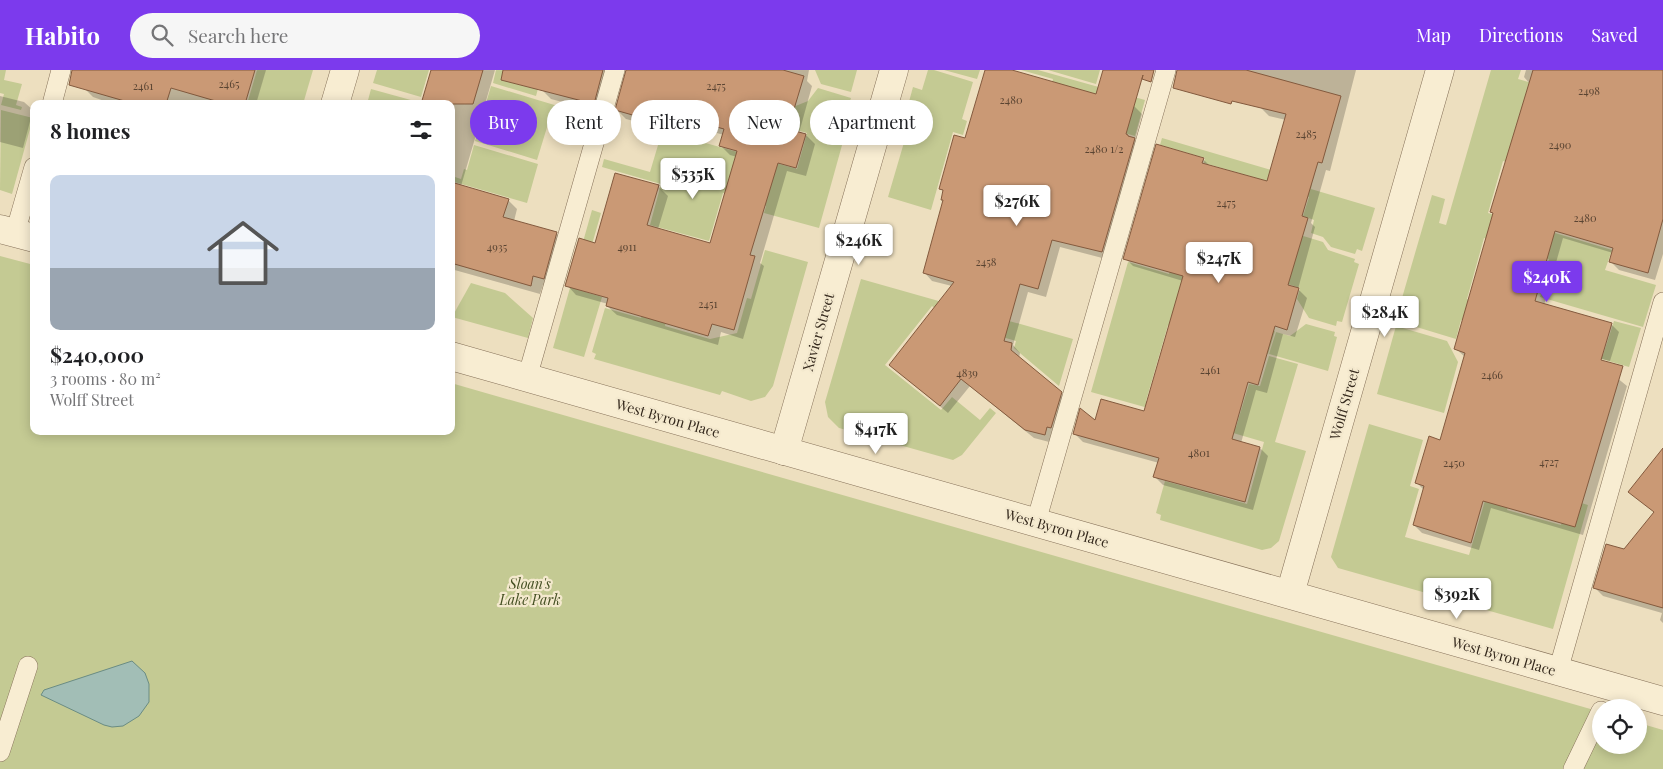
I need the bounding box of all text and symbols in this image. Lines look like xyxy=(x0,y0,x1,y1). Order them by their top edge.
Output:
search box xyxy=(130,13,480,58)
text: Habito xyxy=(25,19,100,51)
icon: search xyxy=(148,21,176,49)
text: Search here xyxy=(188,22,289,48)
text: Map xyxy=(1416,23,1451,47)
text: Directions xyxy=(1479,23,1563,47)
text: Saved xyxy=(1591,23,1638,47)
house number: 2465 xyxy=(219,76,240,91)
house number: 2461 xyxy=(133,78,153,93)
house number: 2475 xyxy=(706,78,726,93)
house number: 2498 xyxy=(1578,83,1600,98)
house number: 2480 xyxy=(999,92,1023,107)
chip: Buy xyxy=(470,100,537,145)
chip: Rent xyxy=(547,100,621,145)
chip: Filters xyxy=(631,100,719,145)
chip: New xyxy=(729,100,800,145)
chip: Apartment xyxy=(810,100,933,145)
text: 8 homes xyxy=(50,116,130,144)
icon: filters xyxy=(407,116,435,144)
house number: 2485 xyxy=(1296,126,1317,141)
house number: 2490 xyxy=(1549,137,1572,152)
house number: 2480 1/2 xyxy=(1084,141,1124,156)
pin: $535K xyxy=(658,158,728,200)
text: $535K xyxy=(671,163,715,184)
pin: $276K xyxy=(982,184,1052,227)
text: $276K xyxy=(994,190,1040,211)
house number: 2475 xyxy=(1216,195,1236,210)
icon: home xyxy=(198,208,288,298)
house number: 2480 xyxy=(1573,210,1597,225)
pin: $246K xyxy=(824,224,894,266)
text: $246K xyxy=(836,229,882,250)
house number: 4935 xyxy=(487,239,508,254)
house number: 4911 xyxy=(617,239,637,254)
pin: $247K xyxy=(1184,242,1254,284)
text: $247K xyxy=(1197,247,1241,268)
house number: 2458 xyxy=(976,254,997,269)
pin: $240K xyxy=(1512,260,1582,303)
text: $240K xyxy=(1523,266,1571,287)
street label: Xavier Street xyxy=(798,290,839,373)
house number: 2451 xyxy=(698,296,718,311)
pin: $284K xyxy=(1350,296,1420,338)
text: $284K xyxy=(1362,301,1408,322)
text: $240,000 xyxy=(50,340,144,368)
house number: 2461 xyxy=(1200,362,1220,377)
house number: 4839 xyxy=(956,365,978,380)
street label: Wolff Street xyxy=(1324,365,1364,443)
house number: 2466 xyxy=(1481,367,1503,382)
text: 3 rooms · 80 m² xyxy=(50,368,161,389)
text: Wolff Street xyxy=(50,389,134,410)
street label: West Byron Place xyxy=(613,394,722,442)
pin: $417K xyxy=(841,412,911,455)
text: $417K xyxy=(855,418,897,439)
house number: 4801 xyxy=(1188,445,1210,460)
house number: 4727 xyxy=(1539,454,1559,469)
house number: 2450 xyxy=(1443,455,1465,470)
street label: West Byron Place xyxy=(1002,504,1111,552)
park label: Sloan's Lake Park xyxy=(499,574,560,609)
pin: $392K xyxy=(1422,578,1492,620)
text: $392K xyxy=(1434,583,1480,604)
street label: West Byron Place xyxy=(1449,632,1558,680)
map controls xyxy=(1592,699,1647,754)
button: locate xyxy=(1592,699,1647,754)

